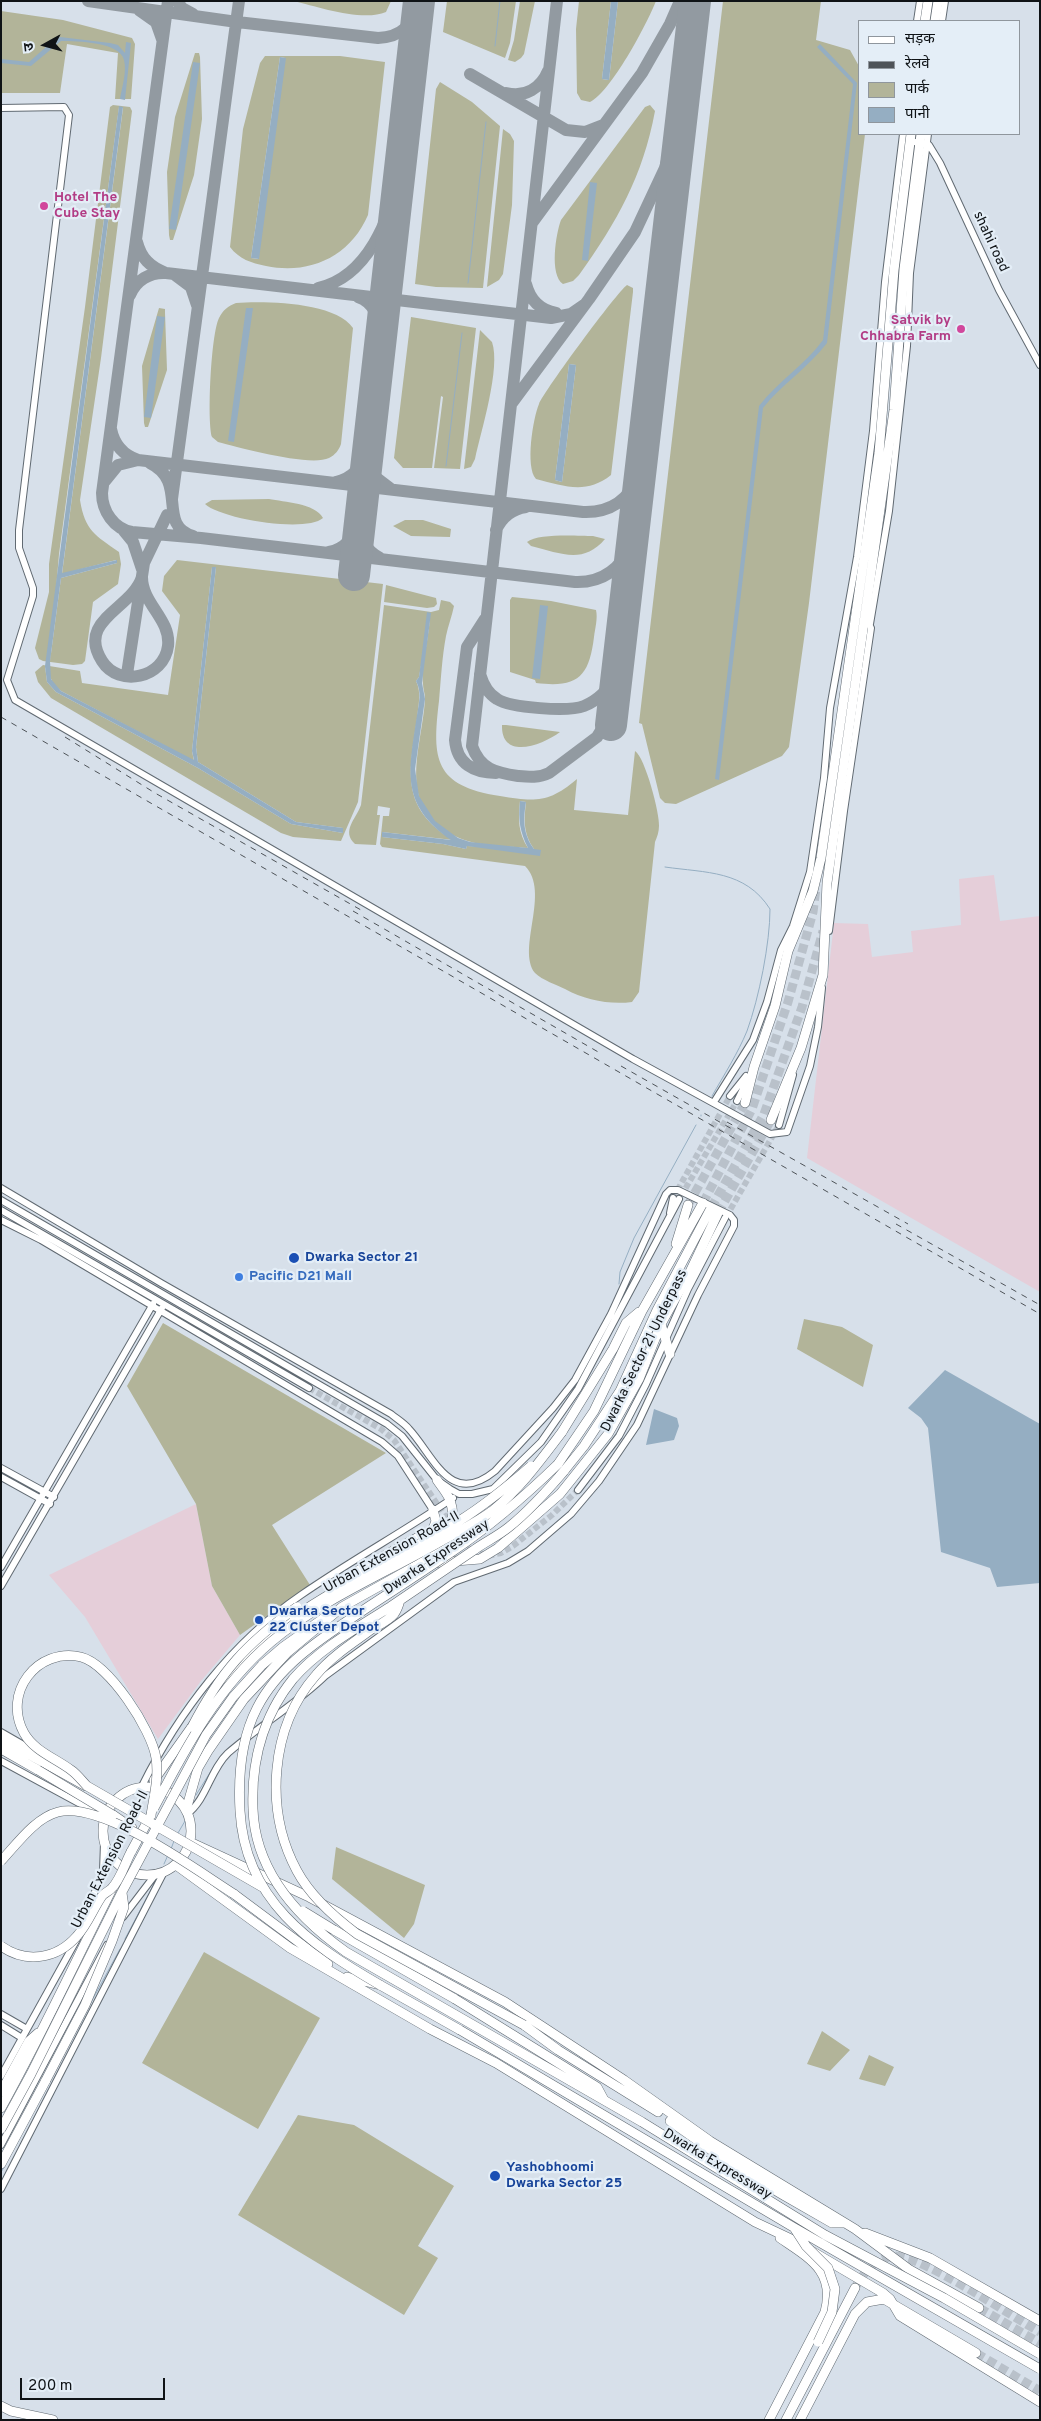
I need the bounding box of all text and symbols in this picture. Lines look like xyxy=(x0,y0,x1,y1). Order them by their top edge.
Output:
north arrow xyxy=(20,20,70,70)
legend xyxy=(858,20,1021,135)
text: सड़क xyxy=(905,30,935,49)
text: उ xyxy=(21,42,39,52)
text: रेलवे xyxy=(905,55,930,74)
text: पार्क xyxy=(905,80,929,99)
text: पानी xyxy=(905,105,930,124)
place label: Hotel The Cube Stay xyxy=(54,190,120,222)
marker: Hotel The Cube Stay xyxy=(38,200,50,212)
street label: shahi road xyxy=(969,209,1011,275)
place label: Satvik by Chhabra Farm xyxy=(860,313,951,346)
marker: Satvik by Chhabra Farm xyxy=(955,323,967,335)
place label: Dwarka Sector 21 xyxy=(305,1250,418,1266)
marker: Dwarka Sector 21 xyxy=(287,1251,301,1265)
street label: Dwarka Sector 21 Underpass xyxy=(598,1267,692,1435)
place label: Pacific D21 Mall xyxy=(249,1269,352,1285)
marker: Pacific D21 Mall xyxy=(233,1271,245,1283)
street label: Urban Extension Road-II xyxy=(321,1509,463,1597)
street label: Dwarka Expressway xyxy=(381,1516,493,1600)
place label: Dwarka Sector 22 Cluster Depot xyxy=(269,1604,379,1636)
marker: Dwarka Sector 22 Cluster Depot xyxy=(253,1614,265,1626)
street label: Urban Extension Road-II xyxy=(69,1788,153,1932)
street label: Dwarka Expressway xyxy=(660,2126,774,2204)
place label: Yashobhoomi Dwarka Sector 25 xyxy=(506,2160,622,2192)
marker: Yashobhoomi Dwarka Sector 25 xyxy=(488,2169,502,2183)
scale bar xyxy=(22,2368,168,2400)
text: 200 m xyxy=(28,2377,73,2396)

